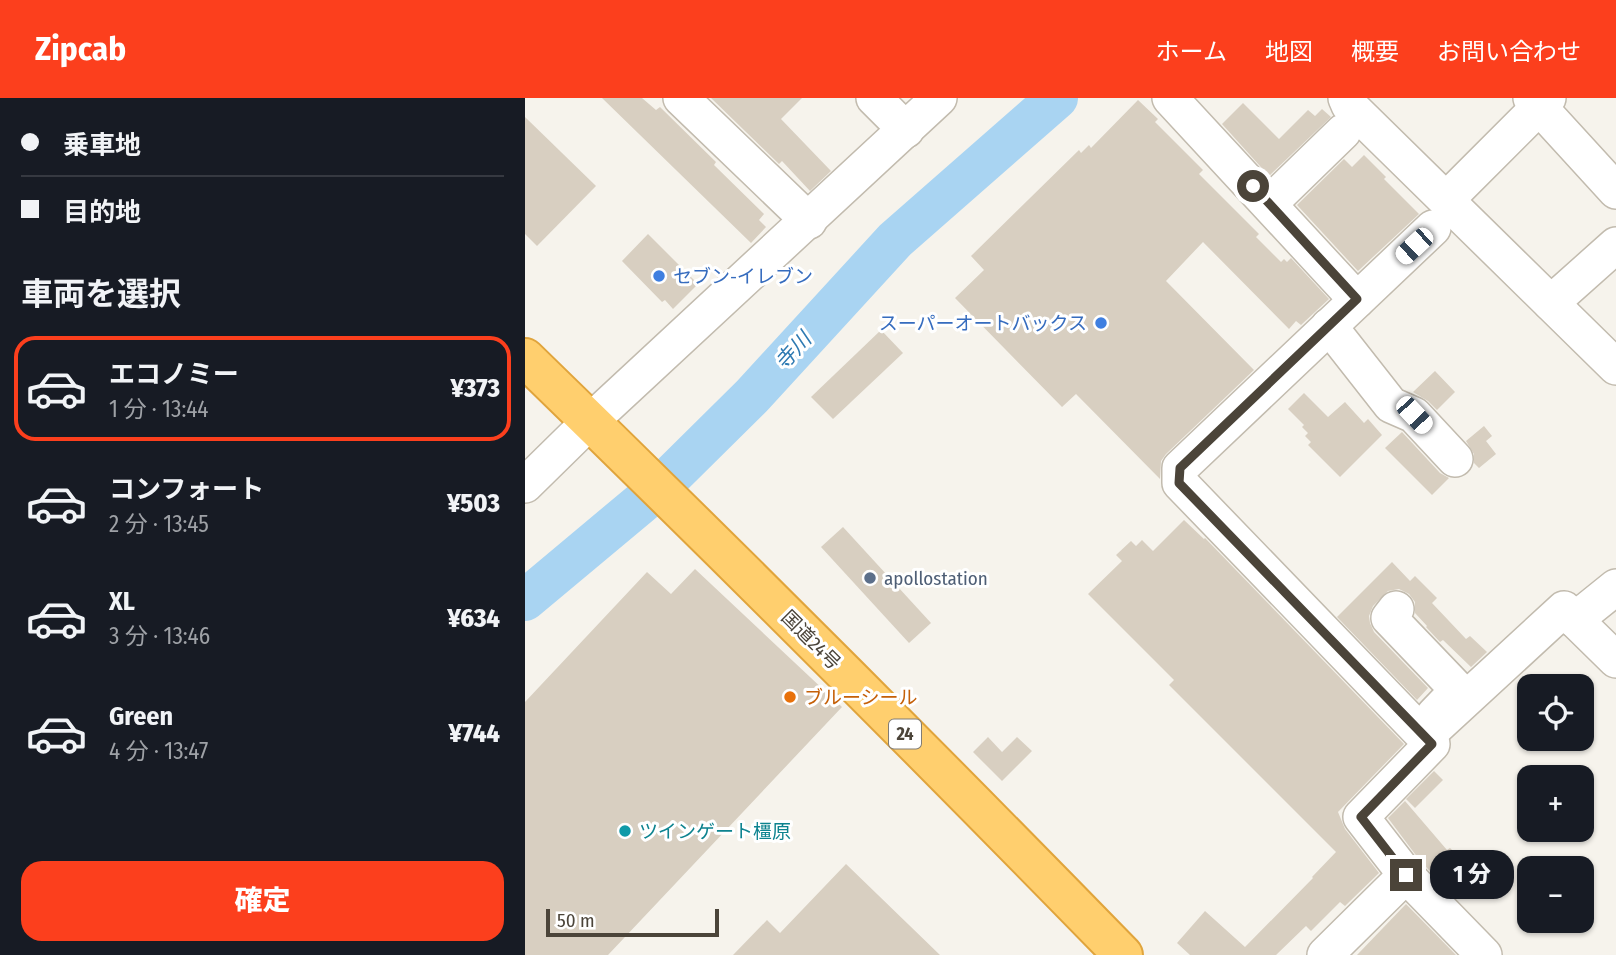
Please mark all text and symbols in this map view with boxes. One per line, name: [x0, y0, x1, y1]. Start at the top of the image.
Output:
text: Zipcab: [35, 29, 126, 69]
text: ホーム: [1156, 38, 1227, 66]
text: 地図: [1265, 38, 1313, 66]
text: 概要: [1351, 38, 1399, 66]
text: お問い合わせ: [1437, 38, 1581, 66]
text: 乗車地: [63, 130, 141, 161]
route start: [1237, 170, 1269, 202]
text: 目的地: [63, 197, 141, 228]
car: [1392, 224, 1437, 268]
place label: セブン-イレブン: [673, 265, 813, 288]
marker: セブン-イレブン: [651, 268, 667, 284]
text: 車両を選択: [21, 275, 181, 313]
place label: スーパーオートバックス: [879, 312, 1087, 335]
marker: スーパーオートバックス: [1093, 315, 1109, 331]
water label: 寺川: [769, 325, 818, 375]
icon: car: [25, 357, 88, 420]
text: エコノミー: [109, 359, 239, 390]
text: ¥373: [450, 373, 500, 404]
car: [1392, 392, 1437, 438]
text: 1 分 · 13:44: [109, 395, 208, 423]
icon: car: [25, 472, 88, 535]
text: コンフォート: [109, 474, 264, 505]
text: ¥503: [447, 488, 500, 519]
text: 2 分 · 13:45: [109, 510, 209, 538]
place label: apollostation: [884, 567, 988, 590]
marker: apollostation: [862, 570, 878, 586]
text: XL: [109, 586, 135, 617]
icon: car: [25, 587, 88, 650]
text: ¥634: [447, 603, 500, 634]
street label: 国道24号: [777, 606, 845, 674]
text: 3 分 · 13:46: [109, 622, 210, 650]
map controls: [1517, 674, 1594, 933]
button: locate: [1517, 674, 1594, 751]
place label: ブルーシール: [804, 686, 918, 709]
marker: ブルーシール: [782, 689, 798, 705]
text: Green: [109, 701, 173, 732]
icon: car: [25, 702, 88, 765]
text: ¥744: [449, 718, 500, 749]
road number: 24: [889, 720, 921, 748]
text: 4 分 · 13:47: [109, 737, 208, 765]
button: +: [1517, 765, 1594, 842]
place label: ツインゲート橿原: [639, 820, 791, 843]
marker: ツインゲート橿原: [617, 823, 633, 839]
callout: 1 分: [1431, 850, 1515, 900]
button: −: [1517, 856, 1594, 933]
route end: [1390, 859, 1422, 891]
text: 1 分: [1453, 860, 1491, 888]
button: 確定: [21, 861, 504, 941]
scale bar: [546, 906, 719, 938]
text: 50 m: [557, 909, 595, 932]

